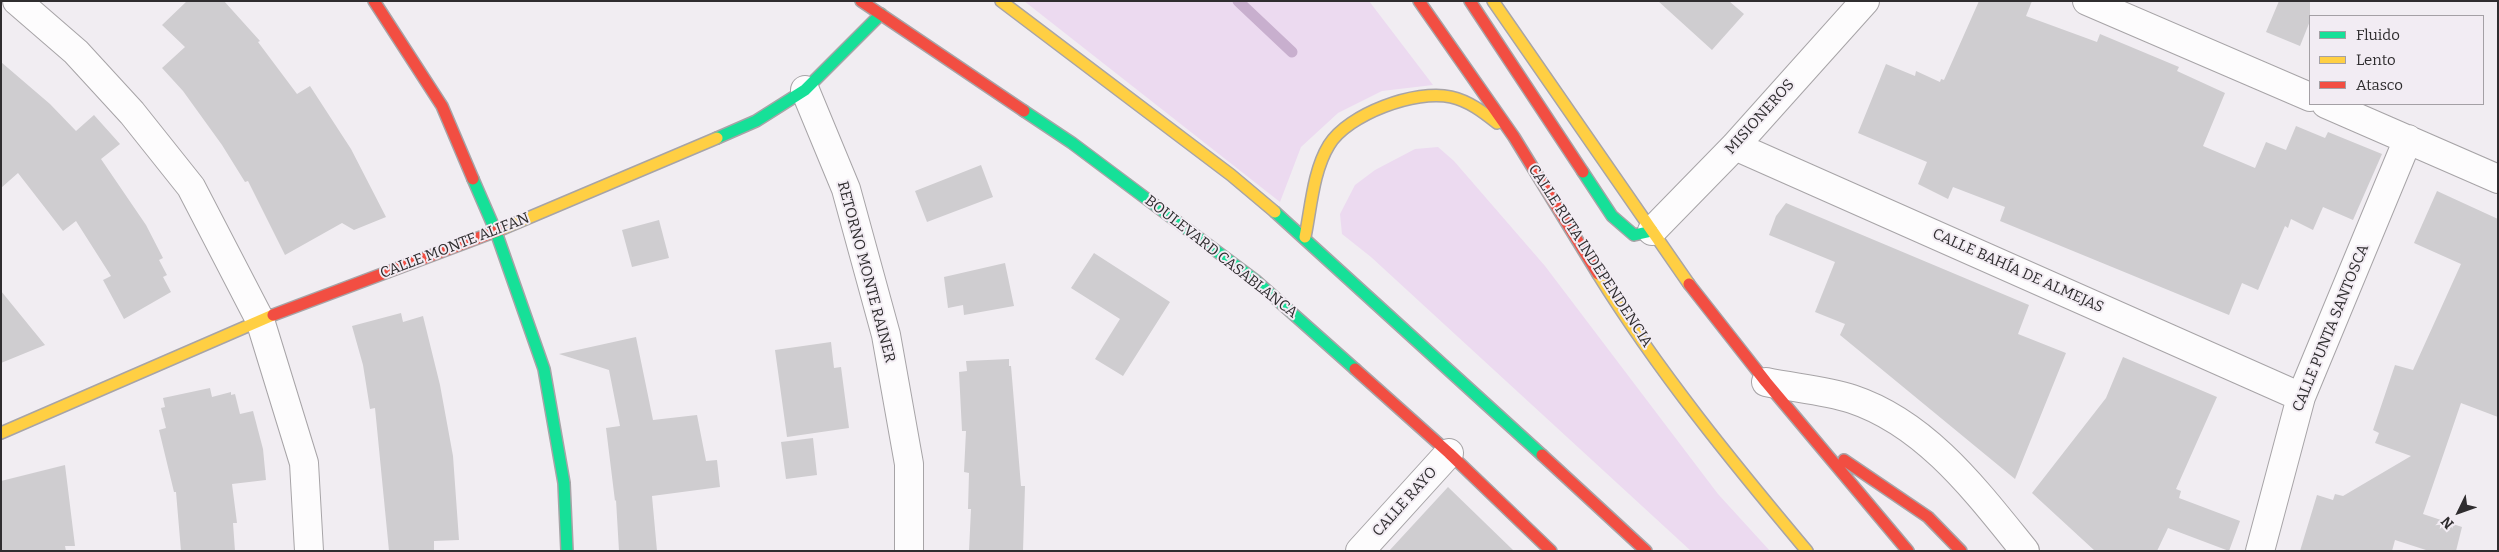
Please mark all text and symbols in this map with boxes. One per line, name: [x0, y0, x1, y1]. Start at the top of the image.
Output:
legend: [2309, 15, 2484, 105]
text: Fluido: [2356, 26, 2400, 44]
text: Lento: [2356, 51, 2396, 69]
street label: MISIONEROS: [1722, 76, 1798, 158]
text: Atasco: [2356, 76, 2403, 94]
street label: CALLE RUTA INDEPENDENCIA: [1524, 161, 1656, 351]
street label: RETORNO MONTE RAINER: [833, 179, 899, 365]
street label: BOULEVARD CASABLANCA: [1141, 192, 1301, 322]
street label: CALLE MONTE ALIFAN: [378, 209, 532, 283]
street label: CALLE BAHÍA DE ALMEJAS: [1930, 225, 2106, 317]
street label: CALLE PUNTA SANTOSCA: [2289, 242, 2373, 414]
street label: CALLE RAYO: [1369, 463, 1441, 541]
north arrow: [2434, 487, 2484, 537]
text: N: [2438, 513, 2457, 532]

